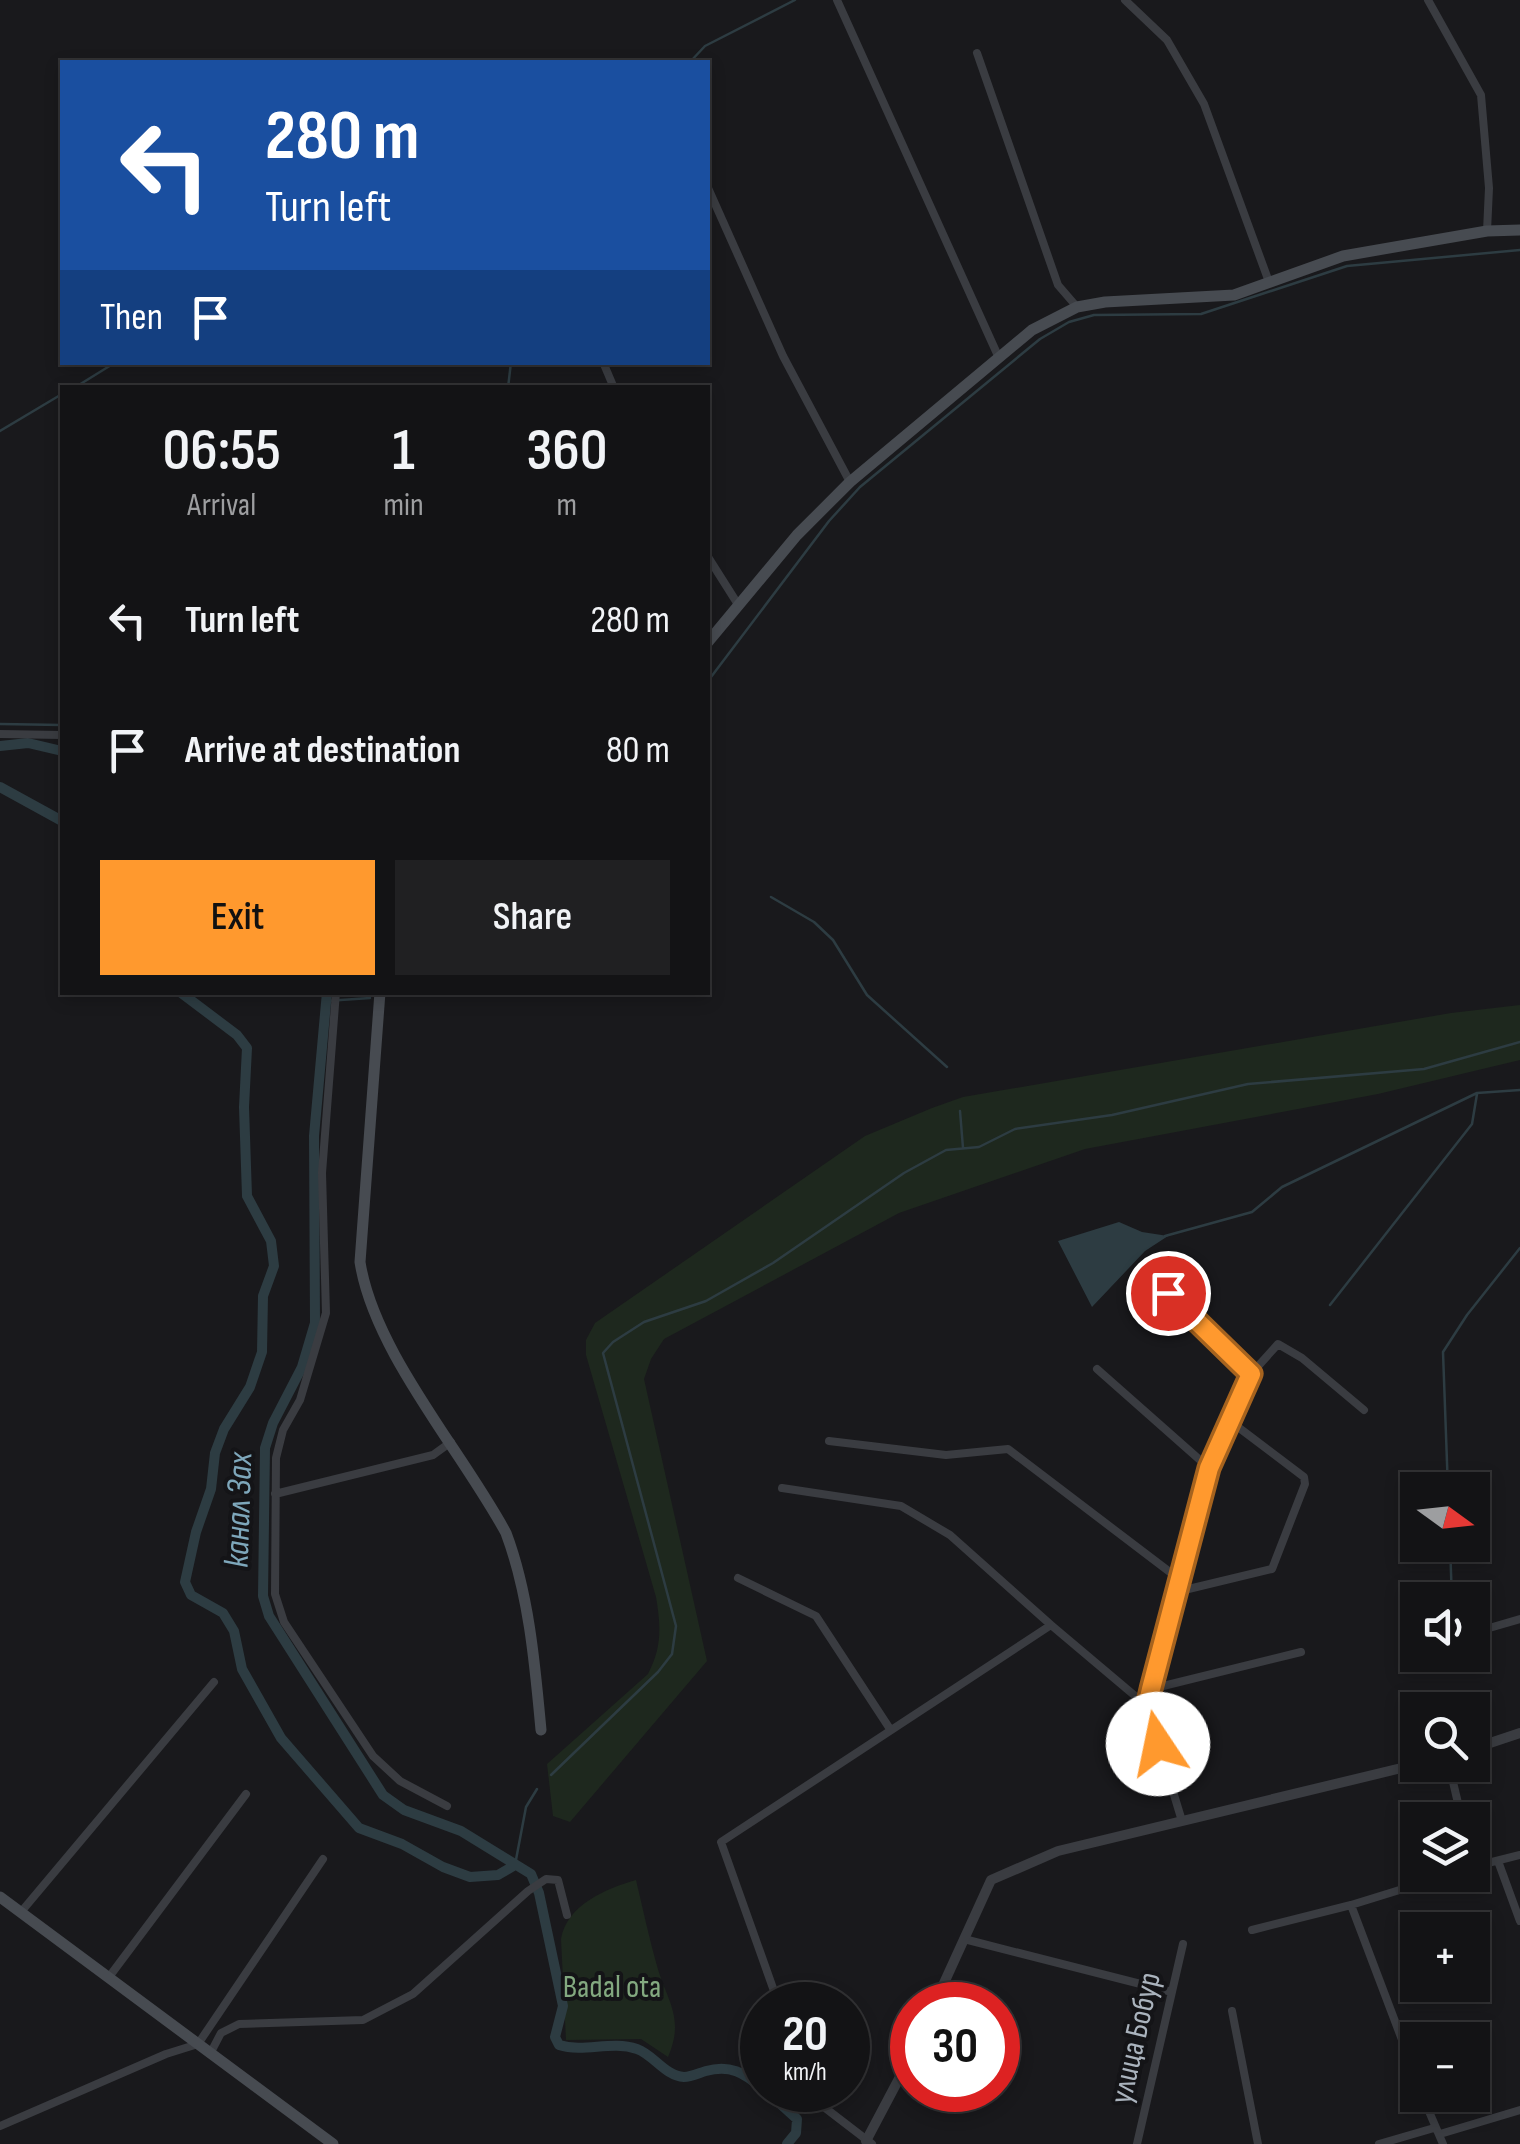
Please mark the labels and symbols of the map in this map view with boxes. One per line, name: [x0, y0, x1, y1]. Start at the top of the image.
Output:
pin: [1126, 1251, 1211, 1336]
water label: канал Зах: [216, 1451, 263, 1568]
north arrow: [1400, 1472, 1490, 1562]
position arrow: [1106, 1692, 1210, 1796]
park label: Badal ota: [563, 1968, 661, 2007]
street label: улица Бобур: [1102, 1969, 1170, 2107]
speed limit sign: 30: [890, 1982, 1020, 2112]

